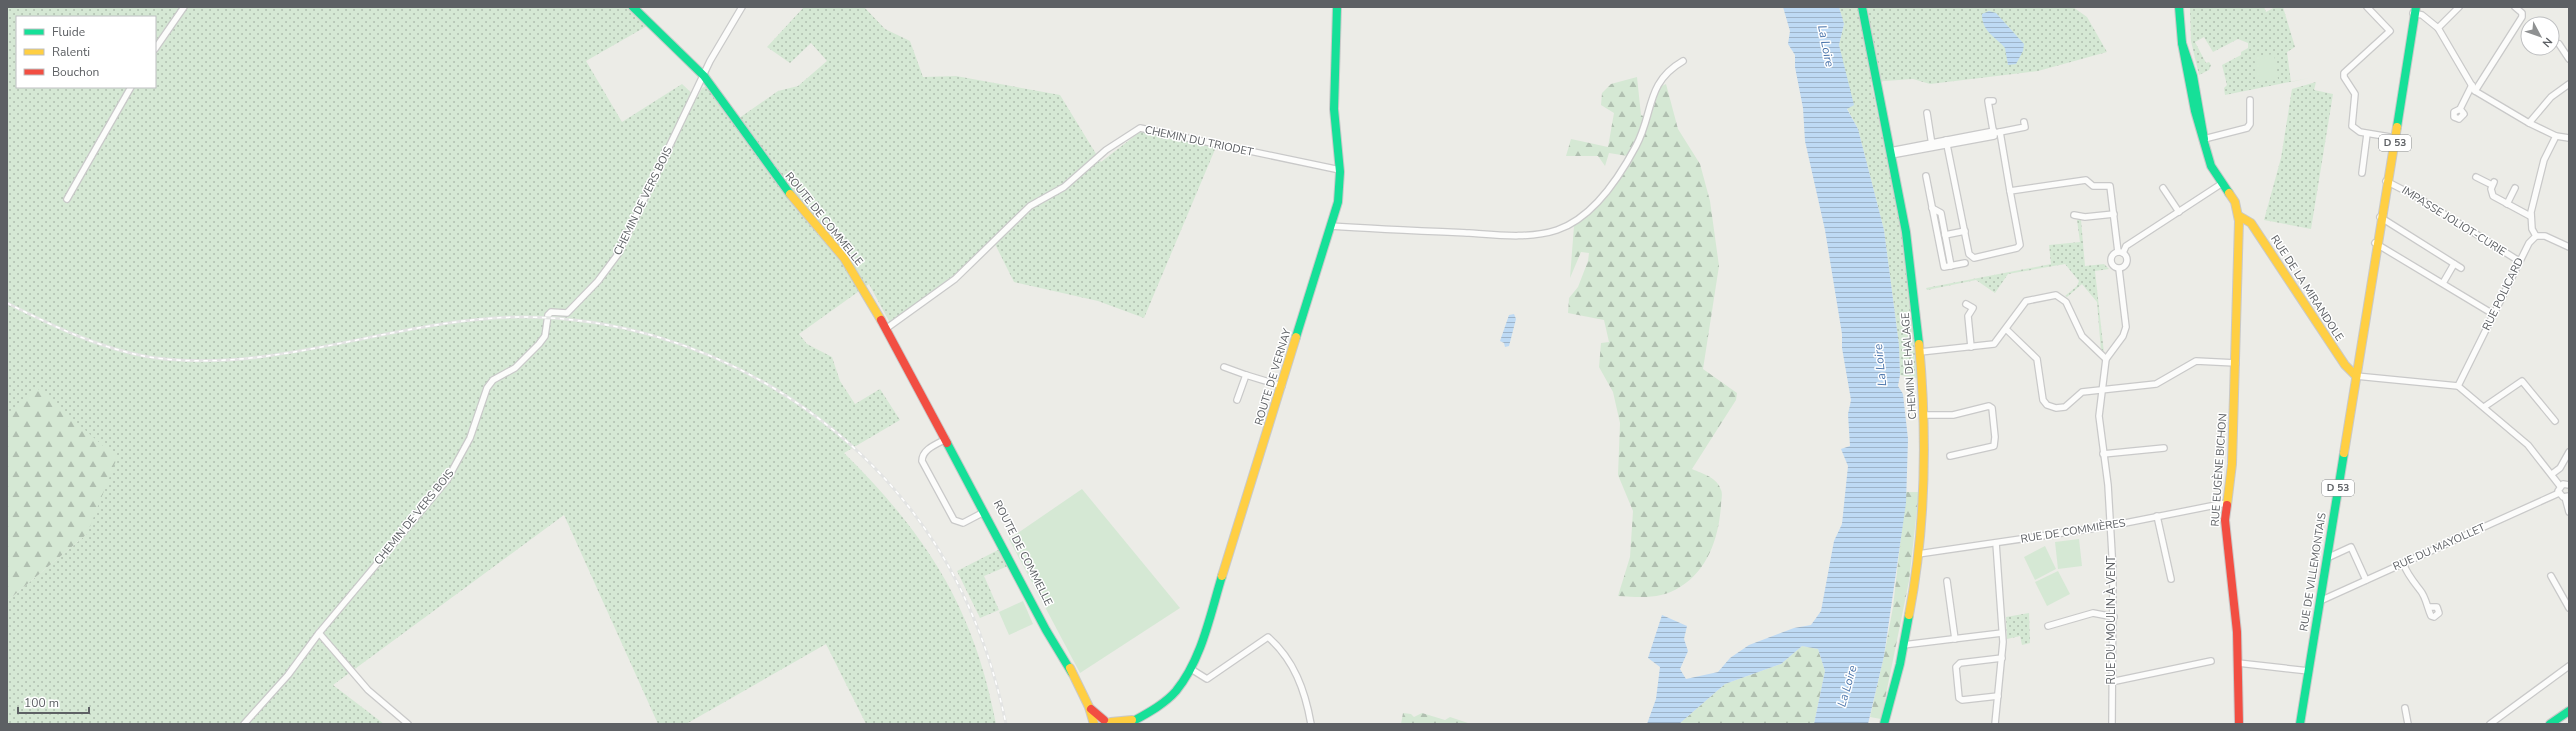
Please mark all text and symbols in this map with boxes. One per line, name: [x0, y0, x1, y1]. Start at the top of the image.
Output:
legend: [16, 16, 156, 88]
north arrow: [2520, 16, 2560, 56]
text: Fluide: [52, 24, 85, 40]
water label: La Loire: [1814, 24, 1838, 69]
text: N: [2539, 34, 2556, 50]
text: Ralenti: [52, 44, 90, 60]
text: Bouchon: [52, 64, 99, 80]
street label: CHEMIN DU TRIODET: [1143, 122, 1255, 160]
road number: D 53: [2379, 135, 2411, 151]
street label: CHEMIN DE VERS BOIS: [610, 144, 676, 258]
street label: ROUTE DE COMMELLE: [782, 169, 866, 269]
street label: IMPASSE JOLIOT-CURIE: [2399, 183, 2509, 259]
street label: RUE DE LA MIRANDOLE: [2267, 232, 2347, 344]
street label: RUE POLICARD: [2479, 255, 2527, 333]
street label: CHEMIN DE HALAGE: [1898, 312, 1920, 420]
street label: ROUTE DE VERNAY: [1251, 326, 1295, 427]
water label: La Loire: [1870, 342, 1890, 387]
street label: RUE EUGÈNE BICHON: [2207, 413, 2230, 527]
street label: CHEMIN DE VERS BOIS: [371, 466, 457, 568]
road number: D 53: [2322, 480, 2354, 496]
street label: ROUTE DE COMMELLE: [990, 498, 1056, 608]
street label: RUE DE VILLEMONTAIS: [2296, 511, 2330, 633]
street label: RUE DE COMMIÈRES: [2019, 514, 2127, 547]
street label: RUE DU MAYOLLET: [2390, 520, 2488, 574]
street label: RUE DU MOULIN À VENT: [2103, 555, 2119, 684]
water label: La Loire: [1833, 663, 1861, 709]
scale bar: [18, 689, 89, 715]
text: 100 m: [24, 695, 59, 711]

